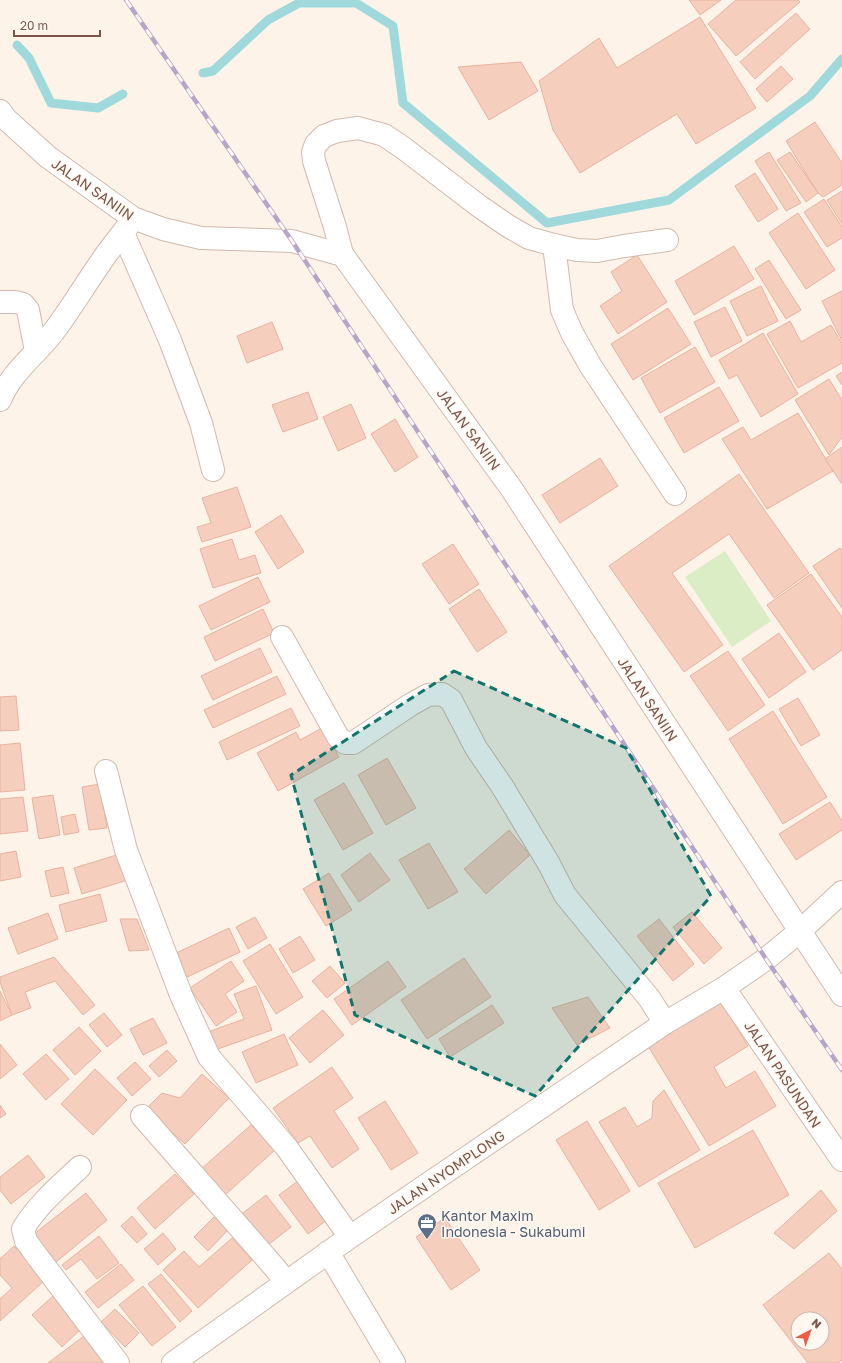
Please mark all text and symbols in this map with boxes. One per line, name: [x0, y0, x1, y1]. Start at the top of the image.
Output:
scale bar: [14, 12, 100, 38]
text: 20 m: [20, 18, 48, 33]
street label: JALAN SANIIN: [48, 154, 138, 224]
street label: JALAN SANIIN: [434, 385, 504, 473]
street label: JALAN SANIIN: [614, 654, 682, 744]
street label: JALAN PASUNDAN: [741, 1017, 825, 1131]
street label: JALAN NYOMPLONG: [384, 1126, 508, 1218]
place label: Kantor Maxim Indonesia - Sukabumi: [441, 1207, 585, 1240]
office icon: Kantor Maxim Indonesia - Sukabumi: [416, 1212, 438, 1240]
north arrow: [790, 1311, 830, 1351]
text: N: [809, 1315, 824, 1331]

